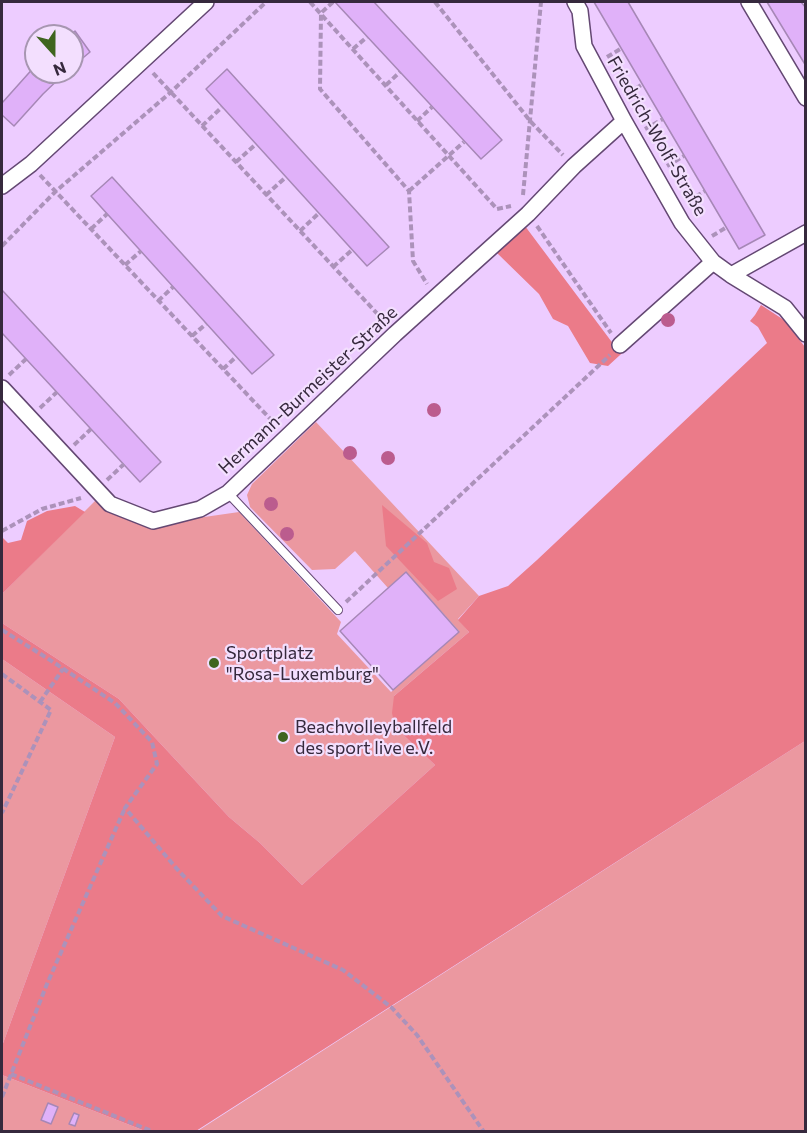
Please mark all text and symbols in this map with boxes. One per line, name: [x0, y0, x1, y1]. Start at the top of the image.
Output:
north arrow: [24, 24, 84, 84]
street label: Friedrich-Wolf-Straße: [602, 52, 712, 220]
text: N: [51, 58, 69, 80]
street label: Hermann-Burmeister-Straße: [214, 301, 402, 479]
place label: Sportplatz "Rosa-Luxemburg": [226, 642, 379, 684]
marker: Sportplatz "Rosa-Luxemburg": [207, 656, 221, 670]
place label: Beachvolleyballfeld des sport live e.V.: [295, 716, 452, 758]
marker: Beachvolleyballfeld des sport live e.V.: [276, 730, 290, 744]

